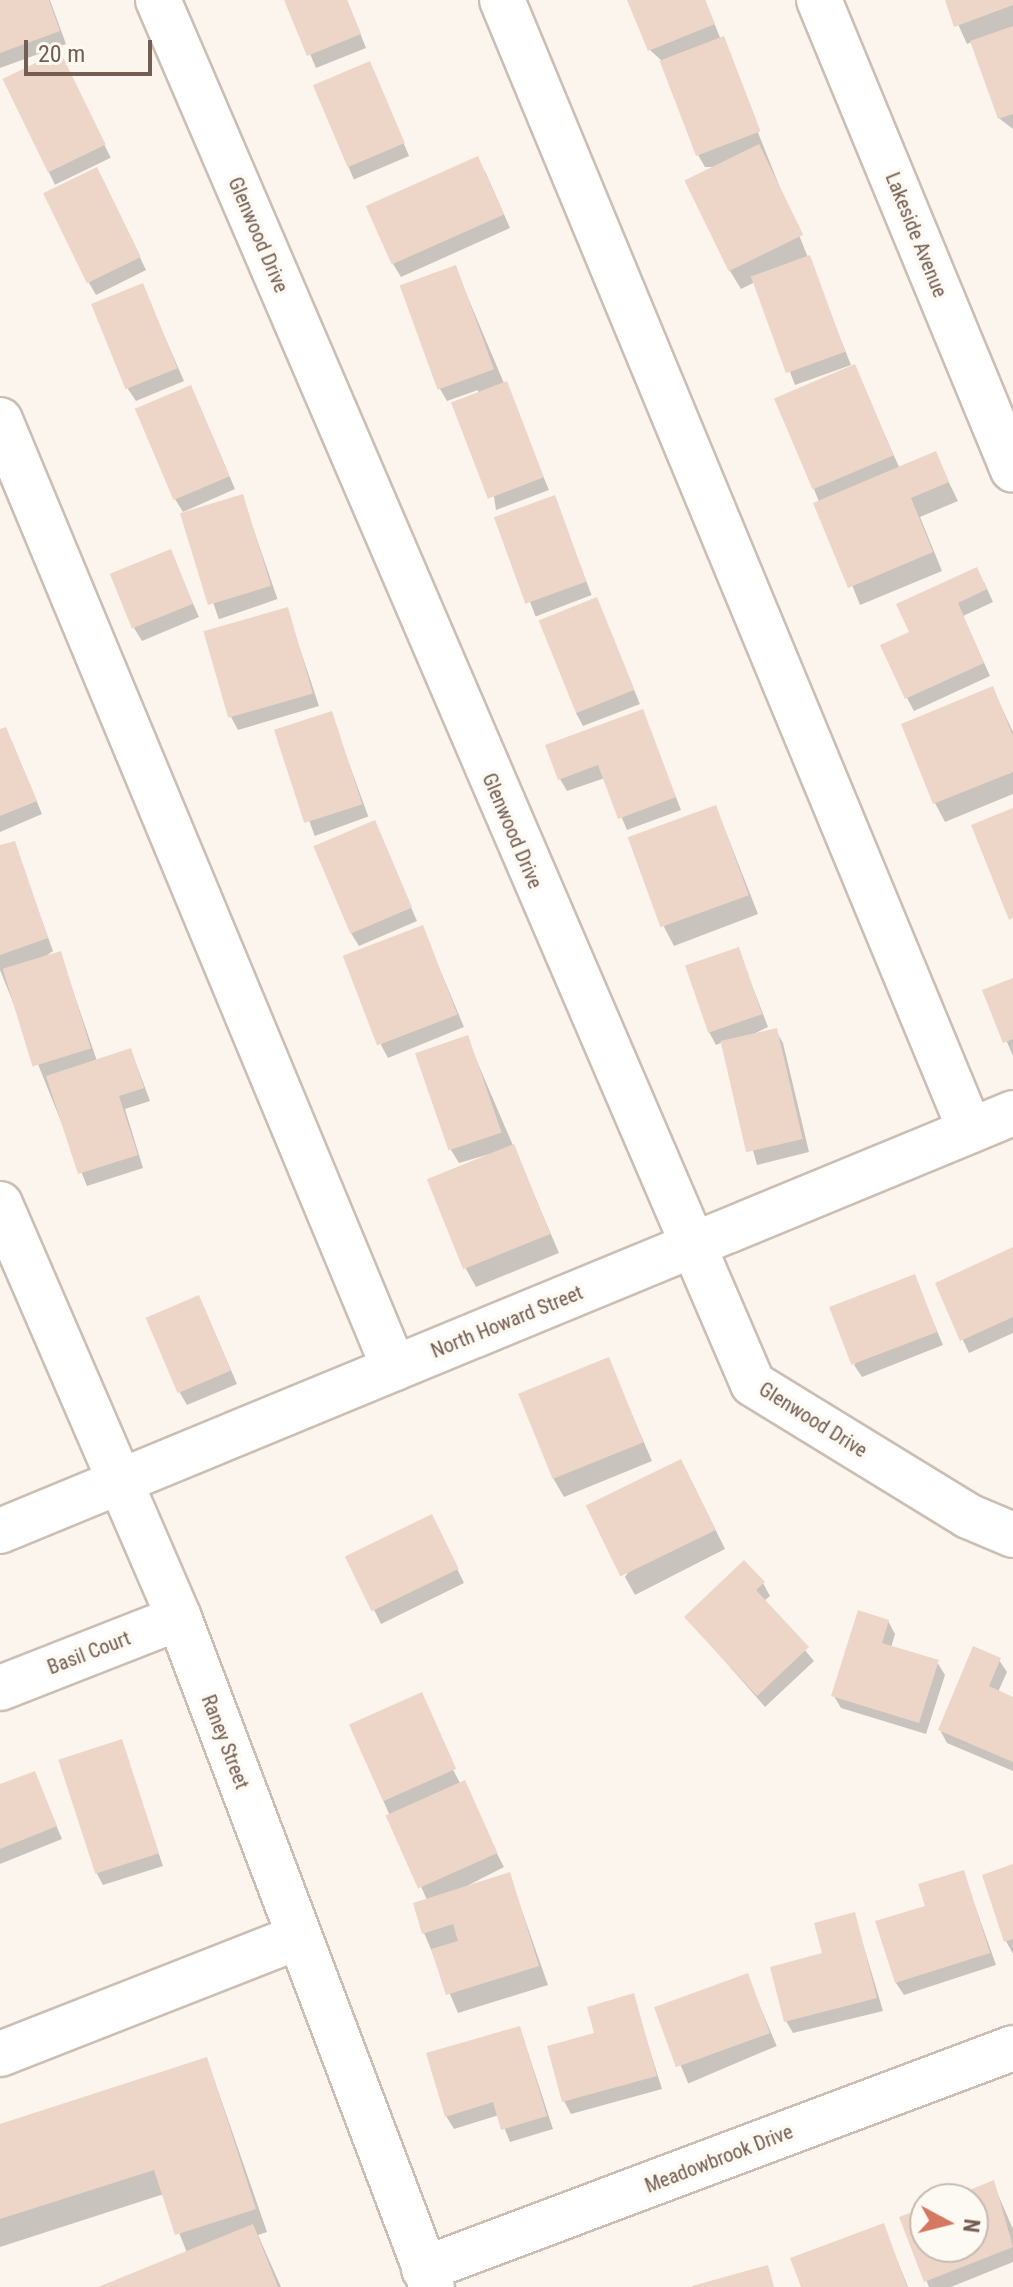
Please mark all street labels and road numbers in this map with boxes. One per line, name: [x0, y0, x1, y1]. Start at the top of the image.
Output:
street label: Lakeside Avenue: [880, 169, 952, 301]
street label: Glenwood Drive: [223, 174, 293, 296]
street label: Glenwood Drive: [477, 770, 547, 892]
street label: North Howard Street: [428, 1281, 586, 1363]
street label: Glenwood Drive: [755, 1377, 871, 1463]
street label: Basil Court: [44, 1626, 134, 1680]
street label: Raney Street: [196, 1692, 254, 1792]
street label: Meadowbrook Drive: [642, 2120, 796, 2198]

